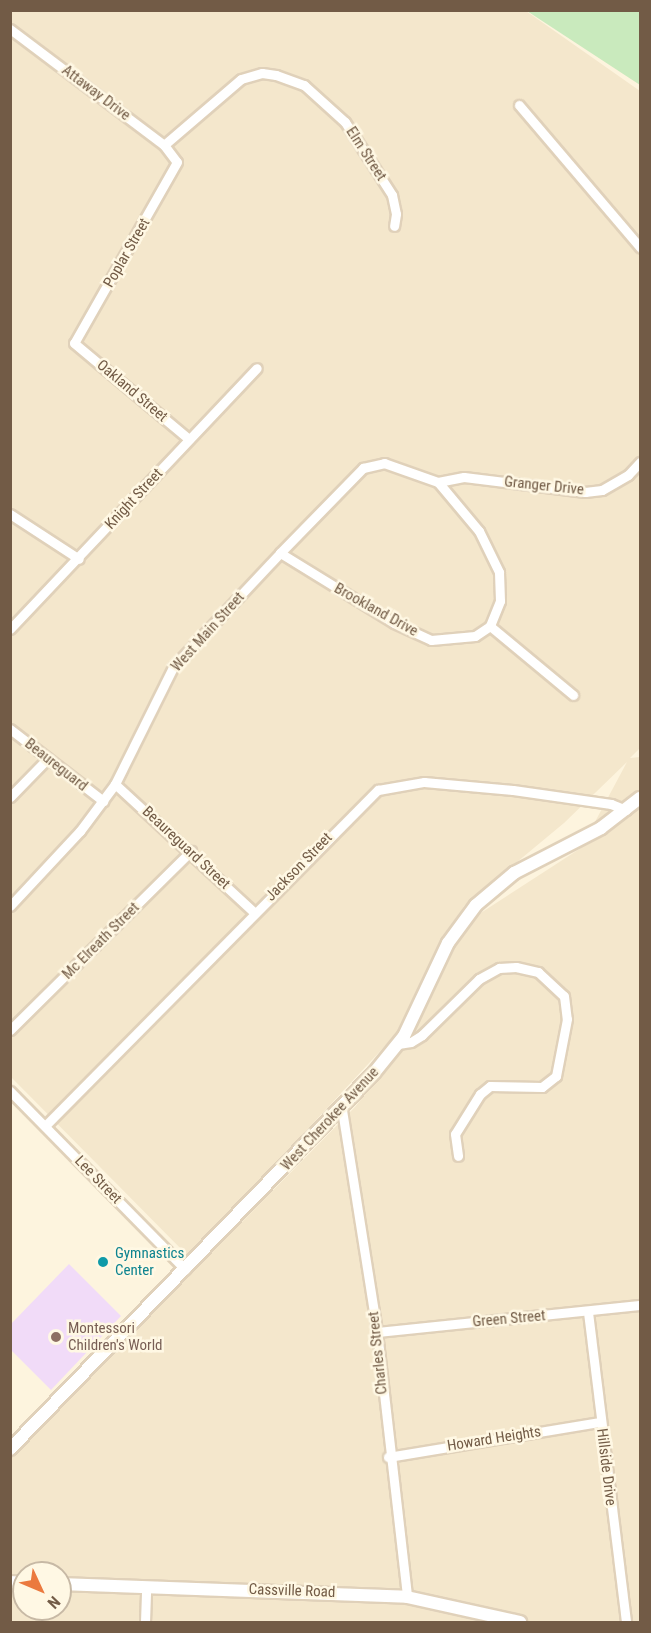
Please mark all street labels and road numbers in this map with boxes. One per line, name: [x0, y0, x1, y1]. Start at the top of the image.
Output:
street label: Attaway Drive: [58, 61, 134, 125]
street label: Elm Street: [342, 124, 390, 184]
street label: Poplar Street: [100, 215, 154, 291]
street label: Oakland Street: [93, 356, 171, 426]
street label: Knight Street: [101, 465, 167, 533]
street label: Granger Drive: [503, 473, 585, 499]
street label: Brookland Drive: [331, 580, 421, 640]
street label: West Main Street: [168, 589, 248, 675]
street label: Beaureguard: [21, 735, 91, 795]
street label: Beaureguard Street: [138, 803, 234, 893]
street label: Jackson Street: [262, 829, 336, 905]
street label: Mc Elreath Street: [59, 899, 143, 983]
street label: West Cherokee Avenue: [277, 1064, 383, 1174]
street label: Lee Street: [71, 1152, 125, 1208]
street label: Green Street: [472, 1307, 546, 1331]
street label: Charles Street: [365, 1311, 391, 1395]
street label: Howard Heights: [446, 1423, 542, 1455]
street label: Hillside Drive: [592, 1427, 620, 1507]
street label: Cassville Road: [248, 1580, 336, 1602]

